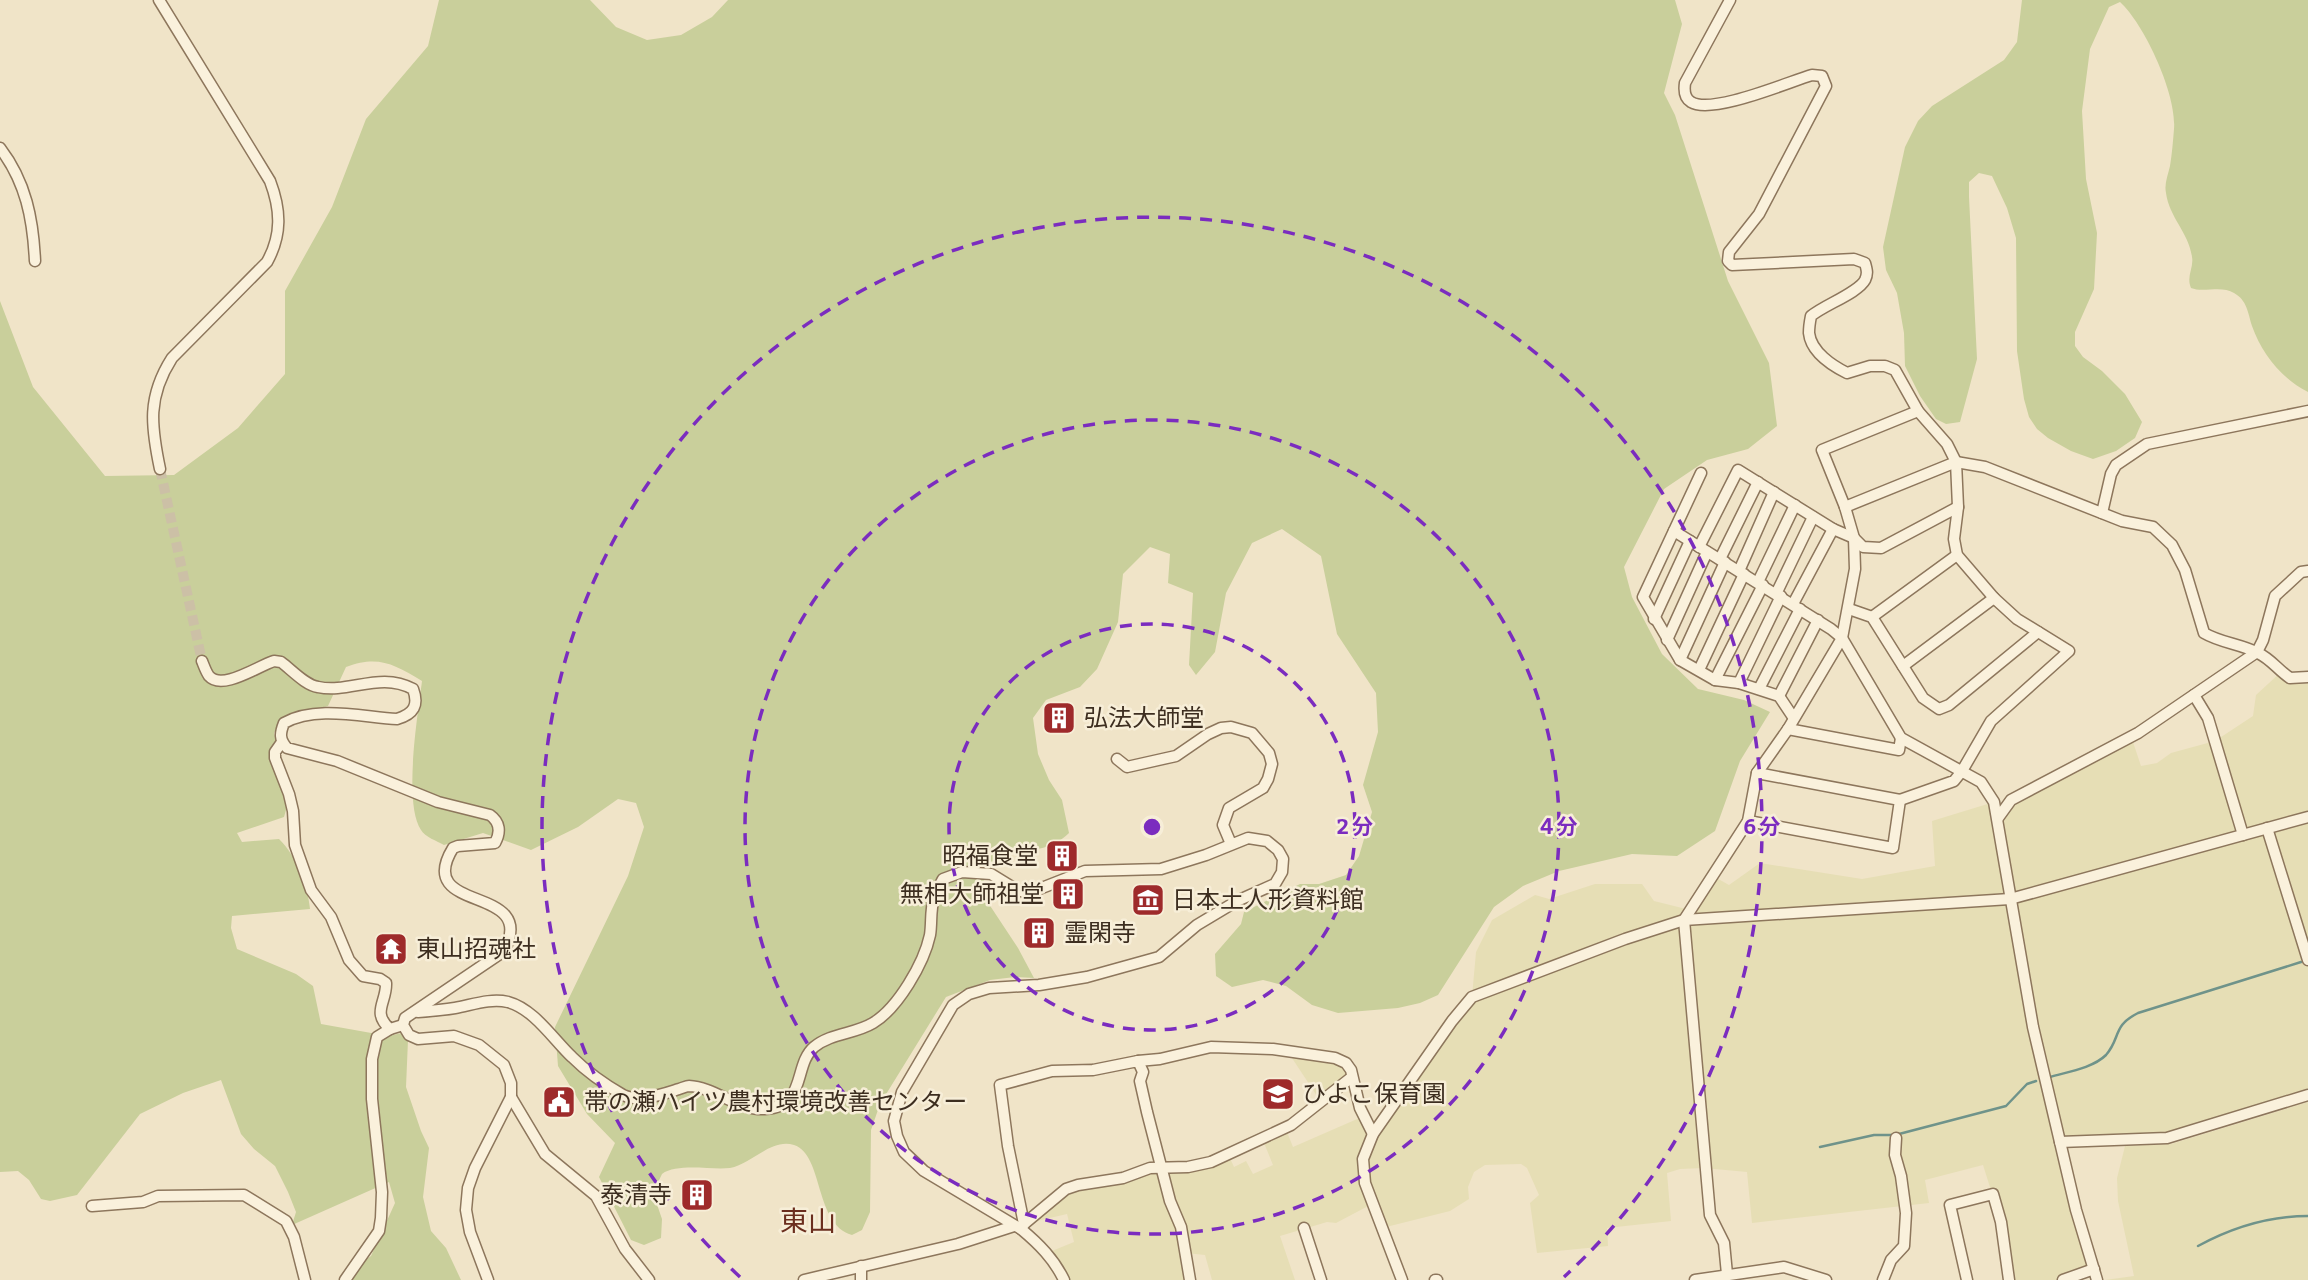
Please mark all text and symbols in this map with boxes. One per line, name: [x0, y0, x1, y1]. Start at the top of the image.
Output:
building icon: 弘法大師堂: [1040, 699, 1078, 737]
place label: 弘法大師堂: [1084, 704, 1204, 732]
text: 2 分: [1337, 814, 1373, 840]
text: 4 分: [1540, 814, 1578, 840]
text: 6 分: [1743, 814, 1781, 840]
centre of rings: [1140, 815, 1164, 839]
building icon: 昭福食堂: [1043, 837, 1081, 875]
place label: 昭福食堂: [942, 842, 1038, 870]
building icon: 無相大師祖堂: [1049, 875, 1087, 913]
place label: 無相大師祖堂: [900, 880, 1044, 908]
museum icon: 日本土人形資料館: [1129, 881, 1167, 919]
place label: 日本土人形資料館: [1172, 886, 1364, 914]
building icon: 霊閑寺: [1020, 914, 1058, 952]
place label: 霊閑寺: [1064, 919, 1136, 947]
temple icon: 東山招魂社: [372, 930, 410, 968]
place label: 東山招魂社: [416, 935, 536, 963]
school or university icon: ひよこ保育園: [1259, 1075, 1297, 1113]
place label: ひよこ保育園: [1302, 1080, 1446, 1108]
public building icon: 帯の瀬ハイツ農村環境改善センター: [540, 1083, 578, 1121]
place label: 帯の瀬ハイツ農村環境改善センター: [584, 1088, 968, 1116]
building icon: 泰清寺: [678, 1176, 716, 1214]
place label: 泰清寺: [600, 1181, 672, 1209]
district label: 東山: [780, 1205, 836, 1238]

